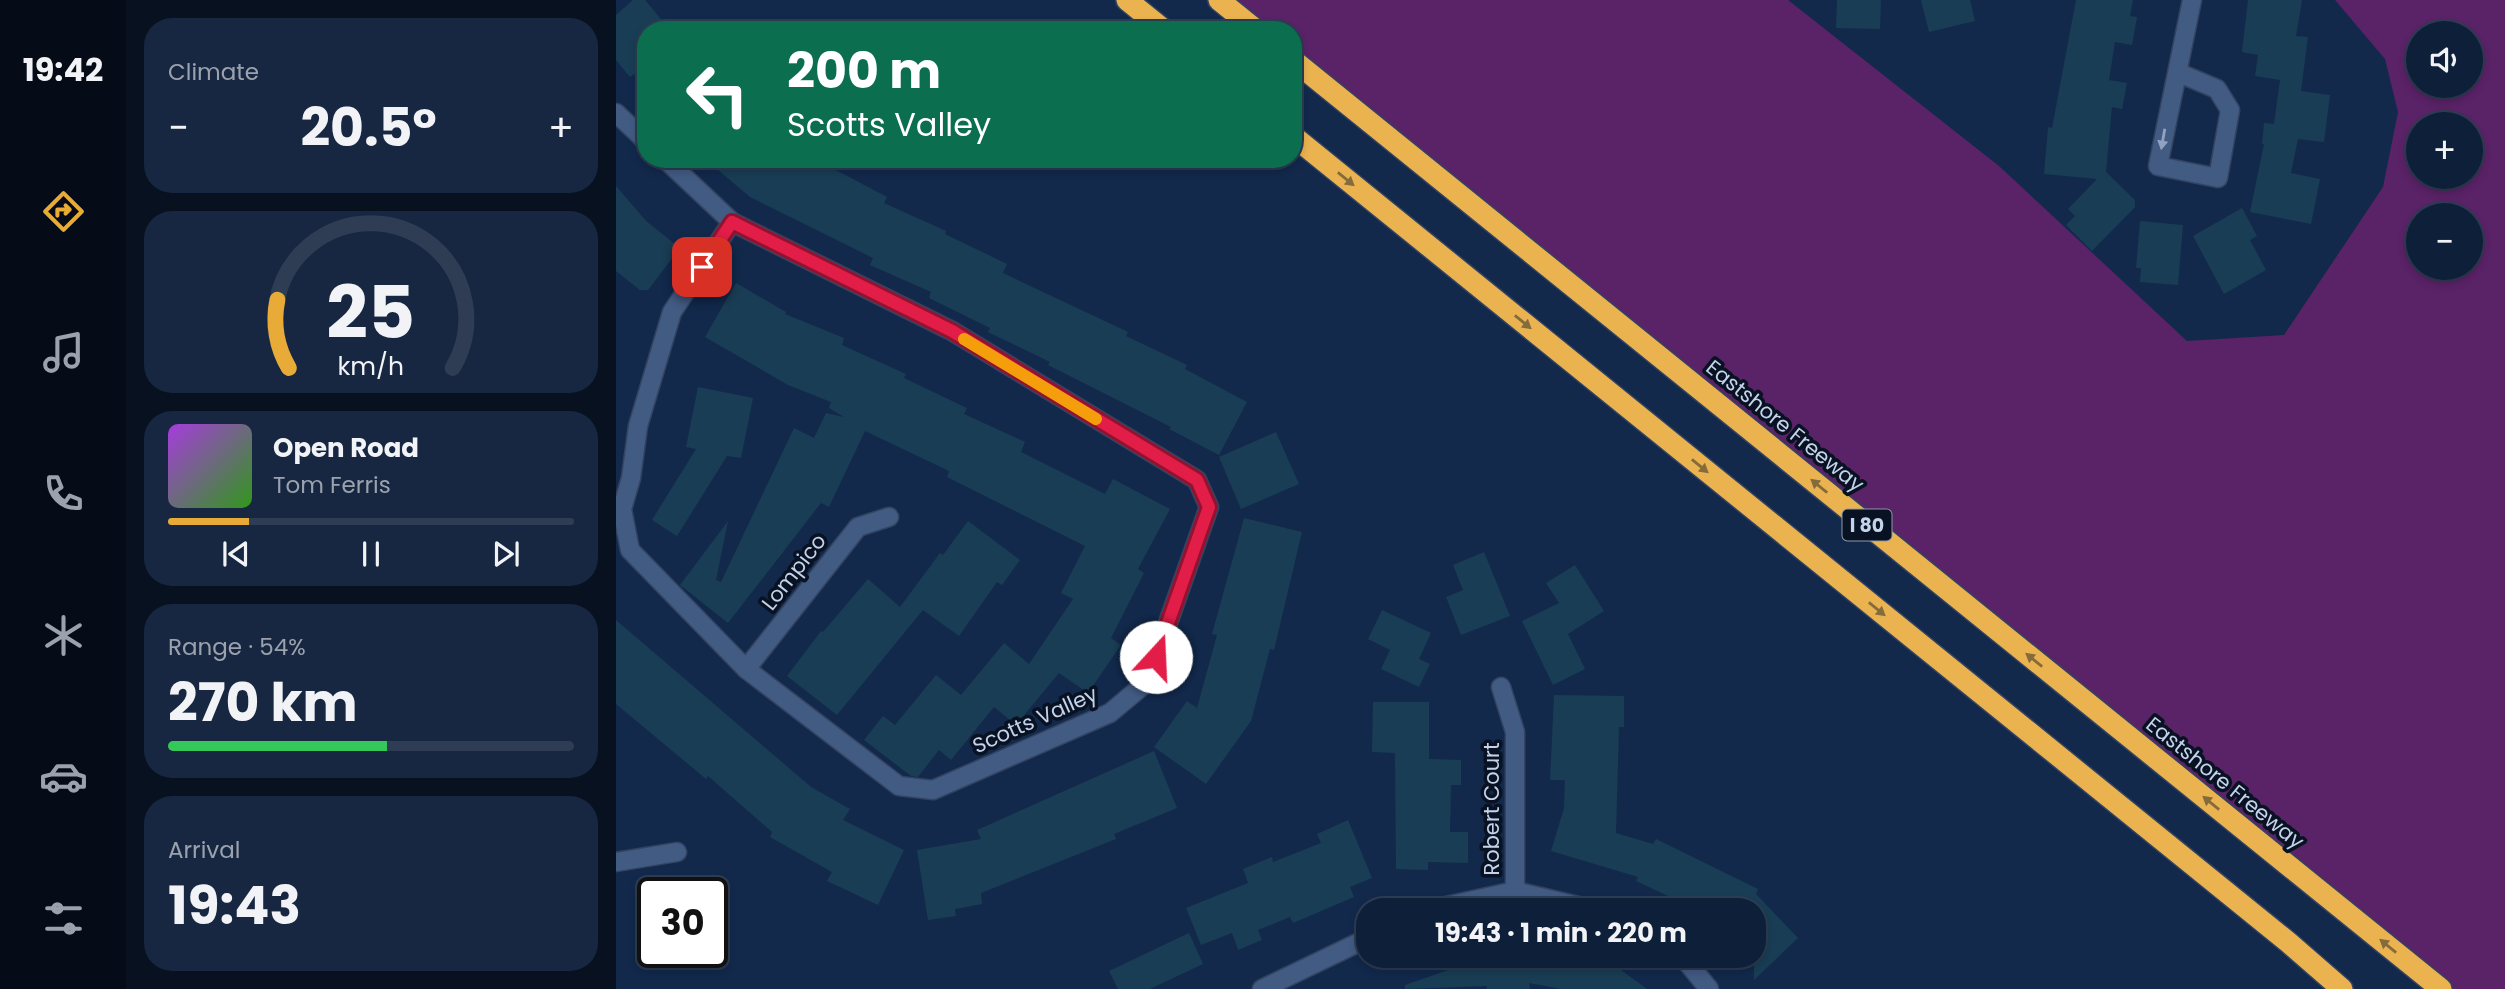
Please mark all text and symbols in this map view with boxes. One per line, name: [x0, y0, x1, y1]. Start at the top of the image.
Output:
map controls: [2406, 21, 2483, 280]
button: sound: [2406, 21, 2483, 98]
text: 200 m: [787, 37, 941, 105]
text: 19:42: [23, 47, 103, 92]
icon: left: [672, 49, 763, 140]
text: Climate: [168, 56, 259, 88]
text: 20.5°: [300, 91, 437, 164]
text: −: [168, 101, 189, 154]
text: +: [548, 101, 574, 154]
text: Scotts Valley: [787, 102, 991, 147]
button: +: [2406, 112, 2483, 189]
one-way arrow: [2157, 128, 2168, 150]
one-way arrow: [1337, 172, 1355, 187]
icon: directions: [39, 187, 88, 236]
button: −: [2406, 203, 2483, 280]
pin: [672, 237, 732, 297]
icon: arrive: [683, 248, 721, 286]
text: 25: [327, 262, 415, 363]
one-way arrow: [1514, 315, 1532, 330]
icon: music: [39, 328, 88, 377]
text: km/h: [338, 349, 404, 384]
street label: Eastshore Freeway: [1700, 353, 1871, 499]
text: Open Road: [273, 430, 419, 466]
one-way arrow: [1690, 458, 1708, 473]
icon: phone: [39, 469, 88, 518]
text: Tom Ferris: [273, 469, 391, 501]
one-way arrow: [1811, 479, 1828, 494]
road number: I 80: [1842, 510, 1892, 540]
street label: Lompico: [755, 527, 833, 616]
icon: previous: [217, 535, 255, 573]
icon: pause: [352, 535, 390, 573]
icon: next: [487, 535, 525, 573]
one-way arrow: [1868, 601, 1885, 616]
icon: climate: [39, 611, 88, 660]
position arrow: [1119, 620, 1193, 694]
text: Range · 54%: [168, 631, 306, 663]
one-way arrow: [2026, 653, 2043, 668]
text: 270 km: [168, 666, 358, 739]
street label: Scotts Valley: [968, 679, 1102, 760]
street label: Eastshore Freeway: [2140, 710, 2311, 856]
street label: Robert Court: [1477, 742, 1506, 876]
icon: car: [39, 752, 88, 801]
one-way arrow: [2203, 796, 2220, 811]
text: Arrival: [168, 834, 240, 866]
text: 19:43: [168, 869, 301, 942]
speed limit sign: 30: [637, 877, 728, 968]
icon: filters: [39, 894, 88, 943]
text: 19:43 · 1 min · 220 m: [1435, 915, 1687, 951]
one-way arrow: [2380, 939, 2397, 954]

